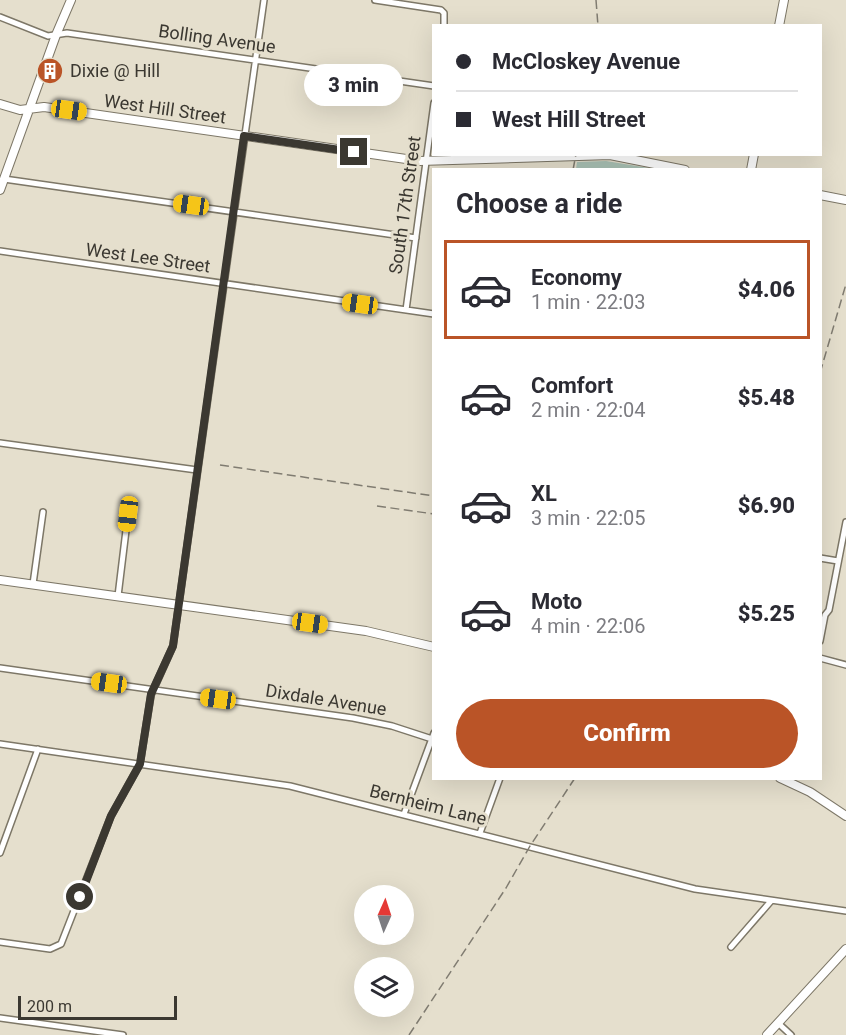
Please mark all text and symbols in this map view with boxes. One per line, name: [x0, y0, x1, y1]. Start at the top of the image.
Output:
street label: Bolling Avenue: [157, 20, 277, 57]
text: McCloskey Avenue: [492, 49, 680, 74]
building icon: Dixie @ Hill: [35, 56, 65, 86]
place label: Dixie @ Hill: [70, 60, 160, 81]
callout: 3 min: [304, 65, 404, 107]
text: 3 min: [328, 73, 379, 97]
street label: West Hill Street: [103, 90, 227, 127]
car: [50, 99, 88, 121]
text: West Hill Street: [492, 107, 646, 132]
street label: South 17th Street: [384, 134, 425, 275]
route end: [340, 138, 367, 165]
text: Choose a ride: [456, 188, 622, 220]
car: [172, 194, 210, 216]
street label: West Lee Street: [84, 238, 212, 277]
icon: car: [459, 263, 513, 317]
text: Economy: [531, 265, 622, 290]
text: $4.06: [738, 277, 795, 302]
text: 1 min · 22:03: [531, 290, 646, 314]
car: [341, 293, 379, 315]
icon: car: [459, 371, 513, 425]
text: Comfort: [531, 373, 613, 398]
text: $5.48: [738, 385, 795, 410]
text: 2 min · 22:04: [531, 398, 646, 422]
icon: car: [459, 479, 513, 533]
text: XL: [531, 481, 557, 506]
text: $6.90: [738, 493, 795, 518]
car: [117, 495, 139, 533]
text: 3 min · 22:05: [531, 506, 646, 530]
icon: car: [459, 587, 513, 641]
text: Moto: [531, 589, 582, 614]
text: $5.25: [738, 601, 795, 626]
car: [291, 612, 329, 634]
text: 4 min · 22:06: [531, 614, 646, 638]
car: [90, 672, 128, 694]
street label: Dixdale Avenue: [264, 680, 388, 719]
car: [199, 688, 237, 710]
button: Confirm: [456, 699, 798, 768]
street label: Bernheim Lane: [367, 780, 489, 829]
route start: [66, 883, 93, 910]
north arrow: [354, 885, 414, 945]
map controls: [354, 885, 414, 1017]
button: layers: [354, 957, 414, 1017]
scale bar: [18, 993, 177, 1020]
text: 200 m: [27, 997, 72, 1016]

